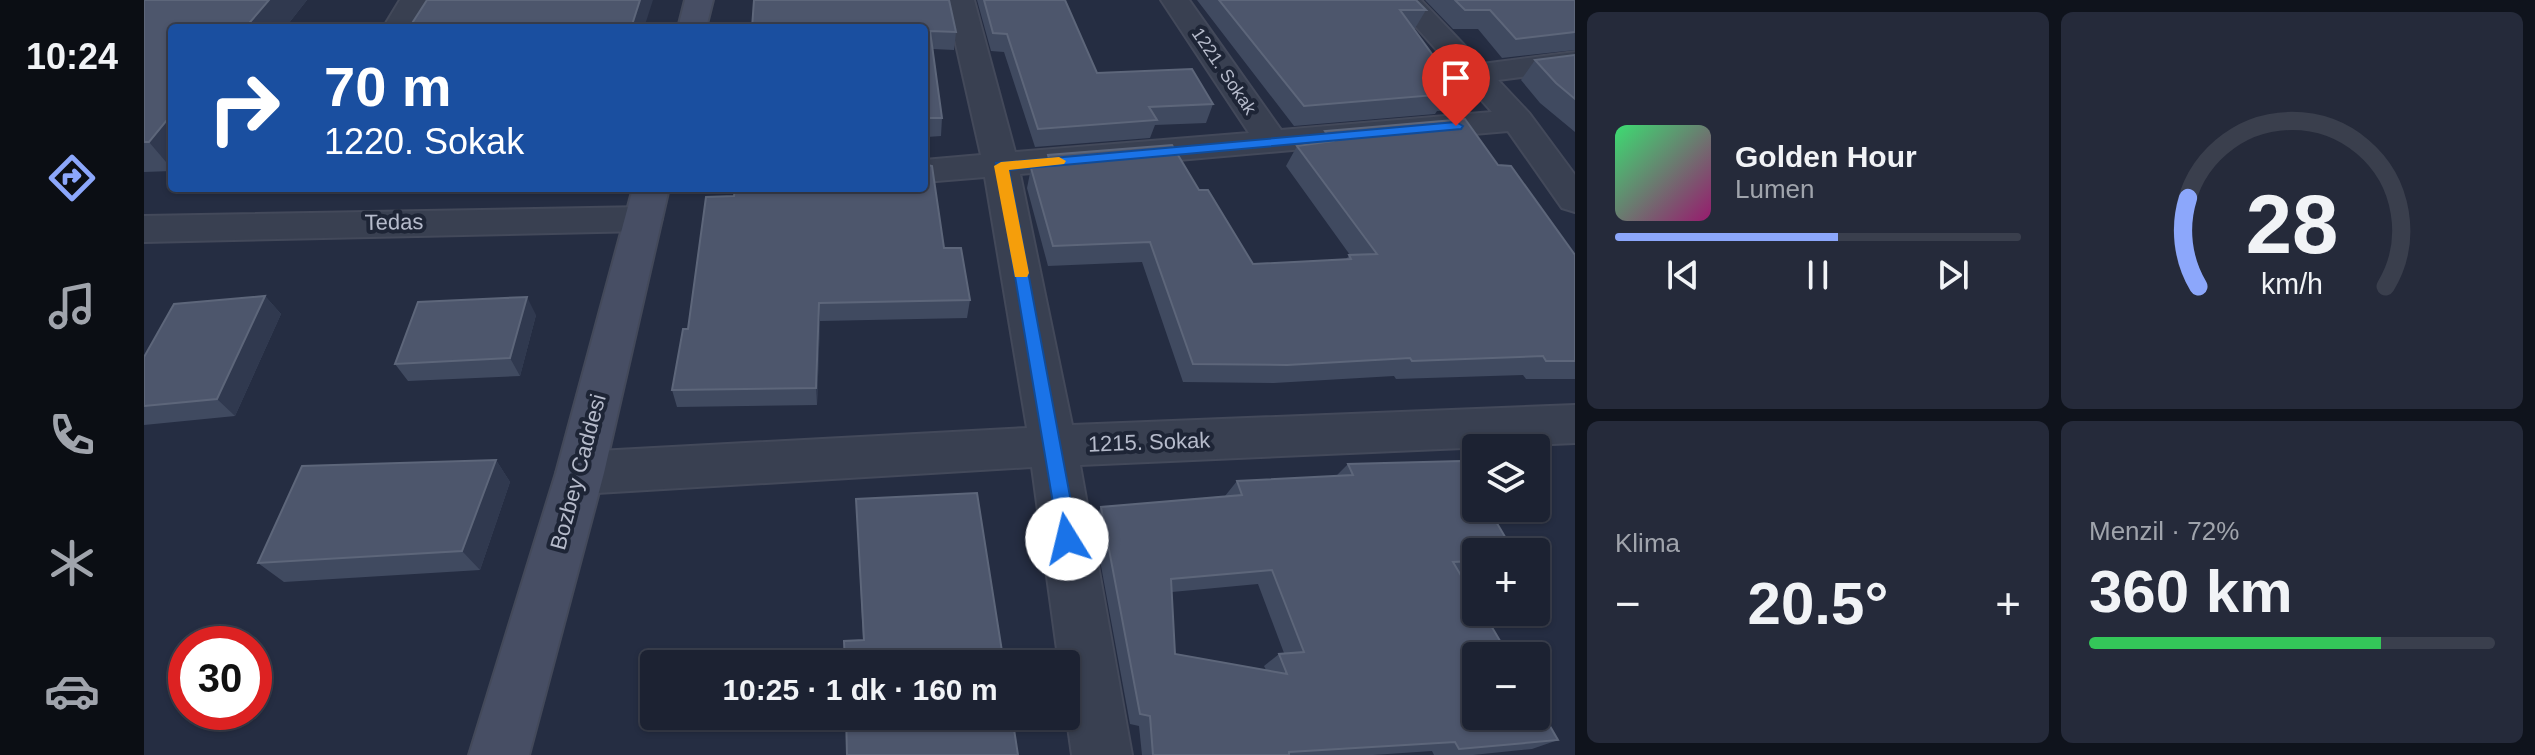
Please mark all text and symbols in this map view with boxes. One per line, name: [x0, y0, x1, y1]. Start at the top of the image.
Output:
street label: 1221. Sokak: [1188, 24, 1261, 119]
text: 10:24: [26, 36, 118, 77]
pin: [1422, 44, 1490, 126]
text: 70 m: [324, 55, 452, 118]
icon: right: [192, 56, 296, 160]
icon: arrive: [1434, 56, 1478, 100]
text: 1220. Sokak: [324, 121, 524, 162]
text: Golden Hour: [1735, 140, 1917, 173]
icon: directions: [44, 150, 100, 206]
text: Lumen: [1735, 174, 1815, 204]
text: 28: [2246, 177, 2338, 270]
street label: Tedas: [364, 209, 424, 235]
icon: previous: [1661, 253, 1705, 297]
icon: pause: [1796, 253, 1840, 297]
icon: next: [1931, 253, 1975, 297]
text: km/h: [2261, 268, 2323, 300]
icon: music: [44, 278, 100, 334]
street label: Bozbey Caddesi: [545, 391, 611, 553]
icon: phone: [44, 407, 100, 463]
street label: 1215. Sokak: [1087, 427, 1212, 457]
map controls: [1462, 434, 1550, 730]
button: layers: [1462, 434, 1550, 522]
position arrow: [1025, 497, 1109, 581]
text: Menzil · 72%: [2089, 516, 2239, 546]
text: Klima: [1615, 528, 1680, 558]
icon: climate: [44, 535, 100, 591]
button: +: [1462, 538, 1550, 626]
text: 360 km: [2089, 558, 2293, 625]
text: 20.5°: [1748, 570, 1888, 637]
text: −: [1615, 579, 1641, 628]
text: +: [1995, 579, 2021, 628]
speed limit sign: 30: [168, 626, 272, 730]
button: −: [1462, 642, 1550, 730]
icon: car: [44, 663, 100, 719]
text: 10:25 · 1 dk · 160 m: [722, 673, 998, 706]

